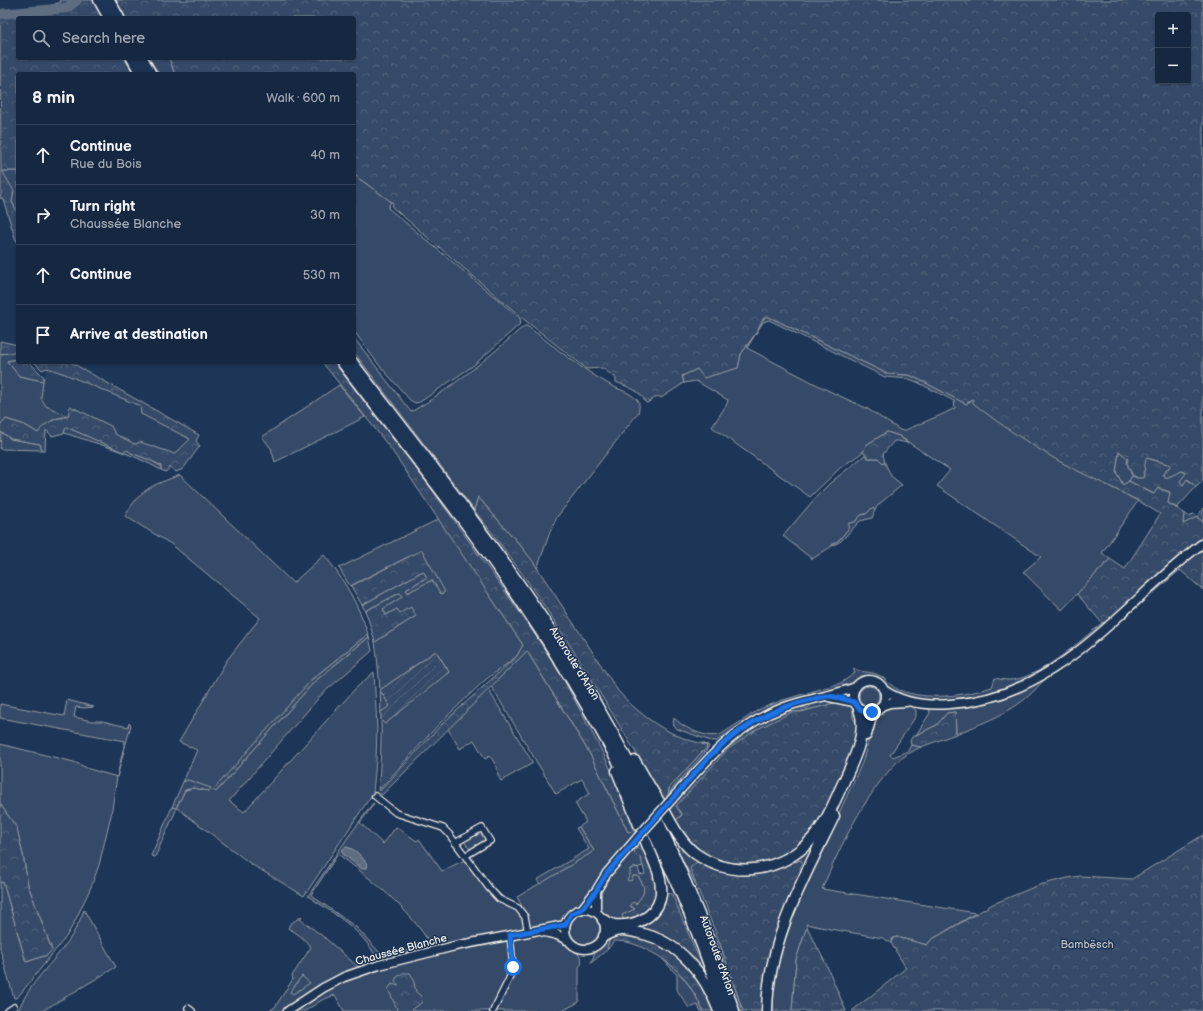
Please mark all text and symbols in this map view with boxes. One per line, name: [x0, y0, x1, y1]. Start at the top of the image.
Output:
map controls: [1155, 12, 1191, 84]
button: +: [1155, 12, 1191, 48]
search box: [16, 16, 356, 60]
icon: search: [30, 27, 52, 49]
text: Search here: [62, 29, 145, 48]
button: −: [1155, 48, 1191, 84]
text: 8 min: [32, 88, 75, 108]
text: Walk · 600 m: [266, 90, 340, 106]
text: Continue: [70, 137, 132, 156]
icon: ahead: [32, 144, 54, 166]
text: 40 m: [310, 147, 340, 163]
text: Rue du Bois: [70, 156, 142, 172]
text: Turn right: [70, 197, 135, 216]
icon: right: [32, 204, 54, 226]
text: 30 m: [310, 207, 340, 223]
text: Chaussée Blanche: [70, 216, 181, 232]
icon: ahead: [32, 264, 54, 286]
text: Continue: [70, 265, 132, 284]
text: 530 m: [303, 267, 340, 283]
icon: arrive: [32, 324, 54, 346]
text: Arrive at destination: [70, 325, 208, 344]
street label: Autoroute d'Arlon: [547, 624, 602, 702]
route end: [863, 703, 881, 721]
street label: Autoroute d'Arlon: [697, 913, 738, 997]
street label: Chaussée Blanche: [354, 931, 449, 968]
park label: Bambësch: [1060, 938, 1114, 951]
route start: [504, 958, 522, 976]

